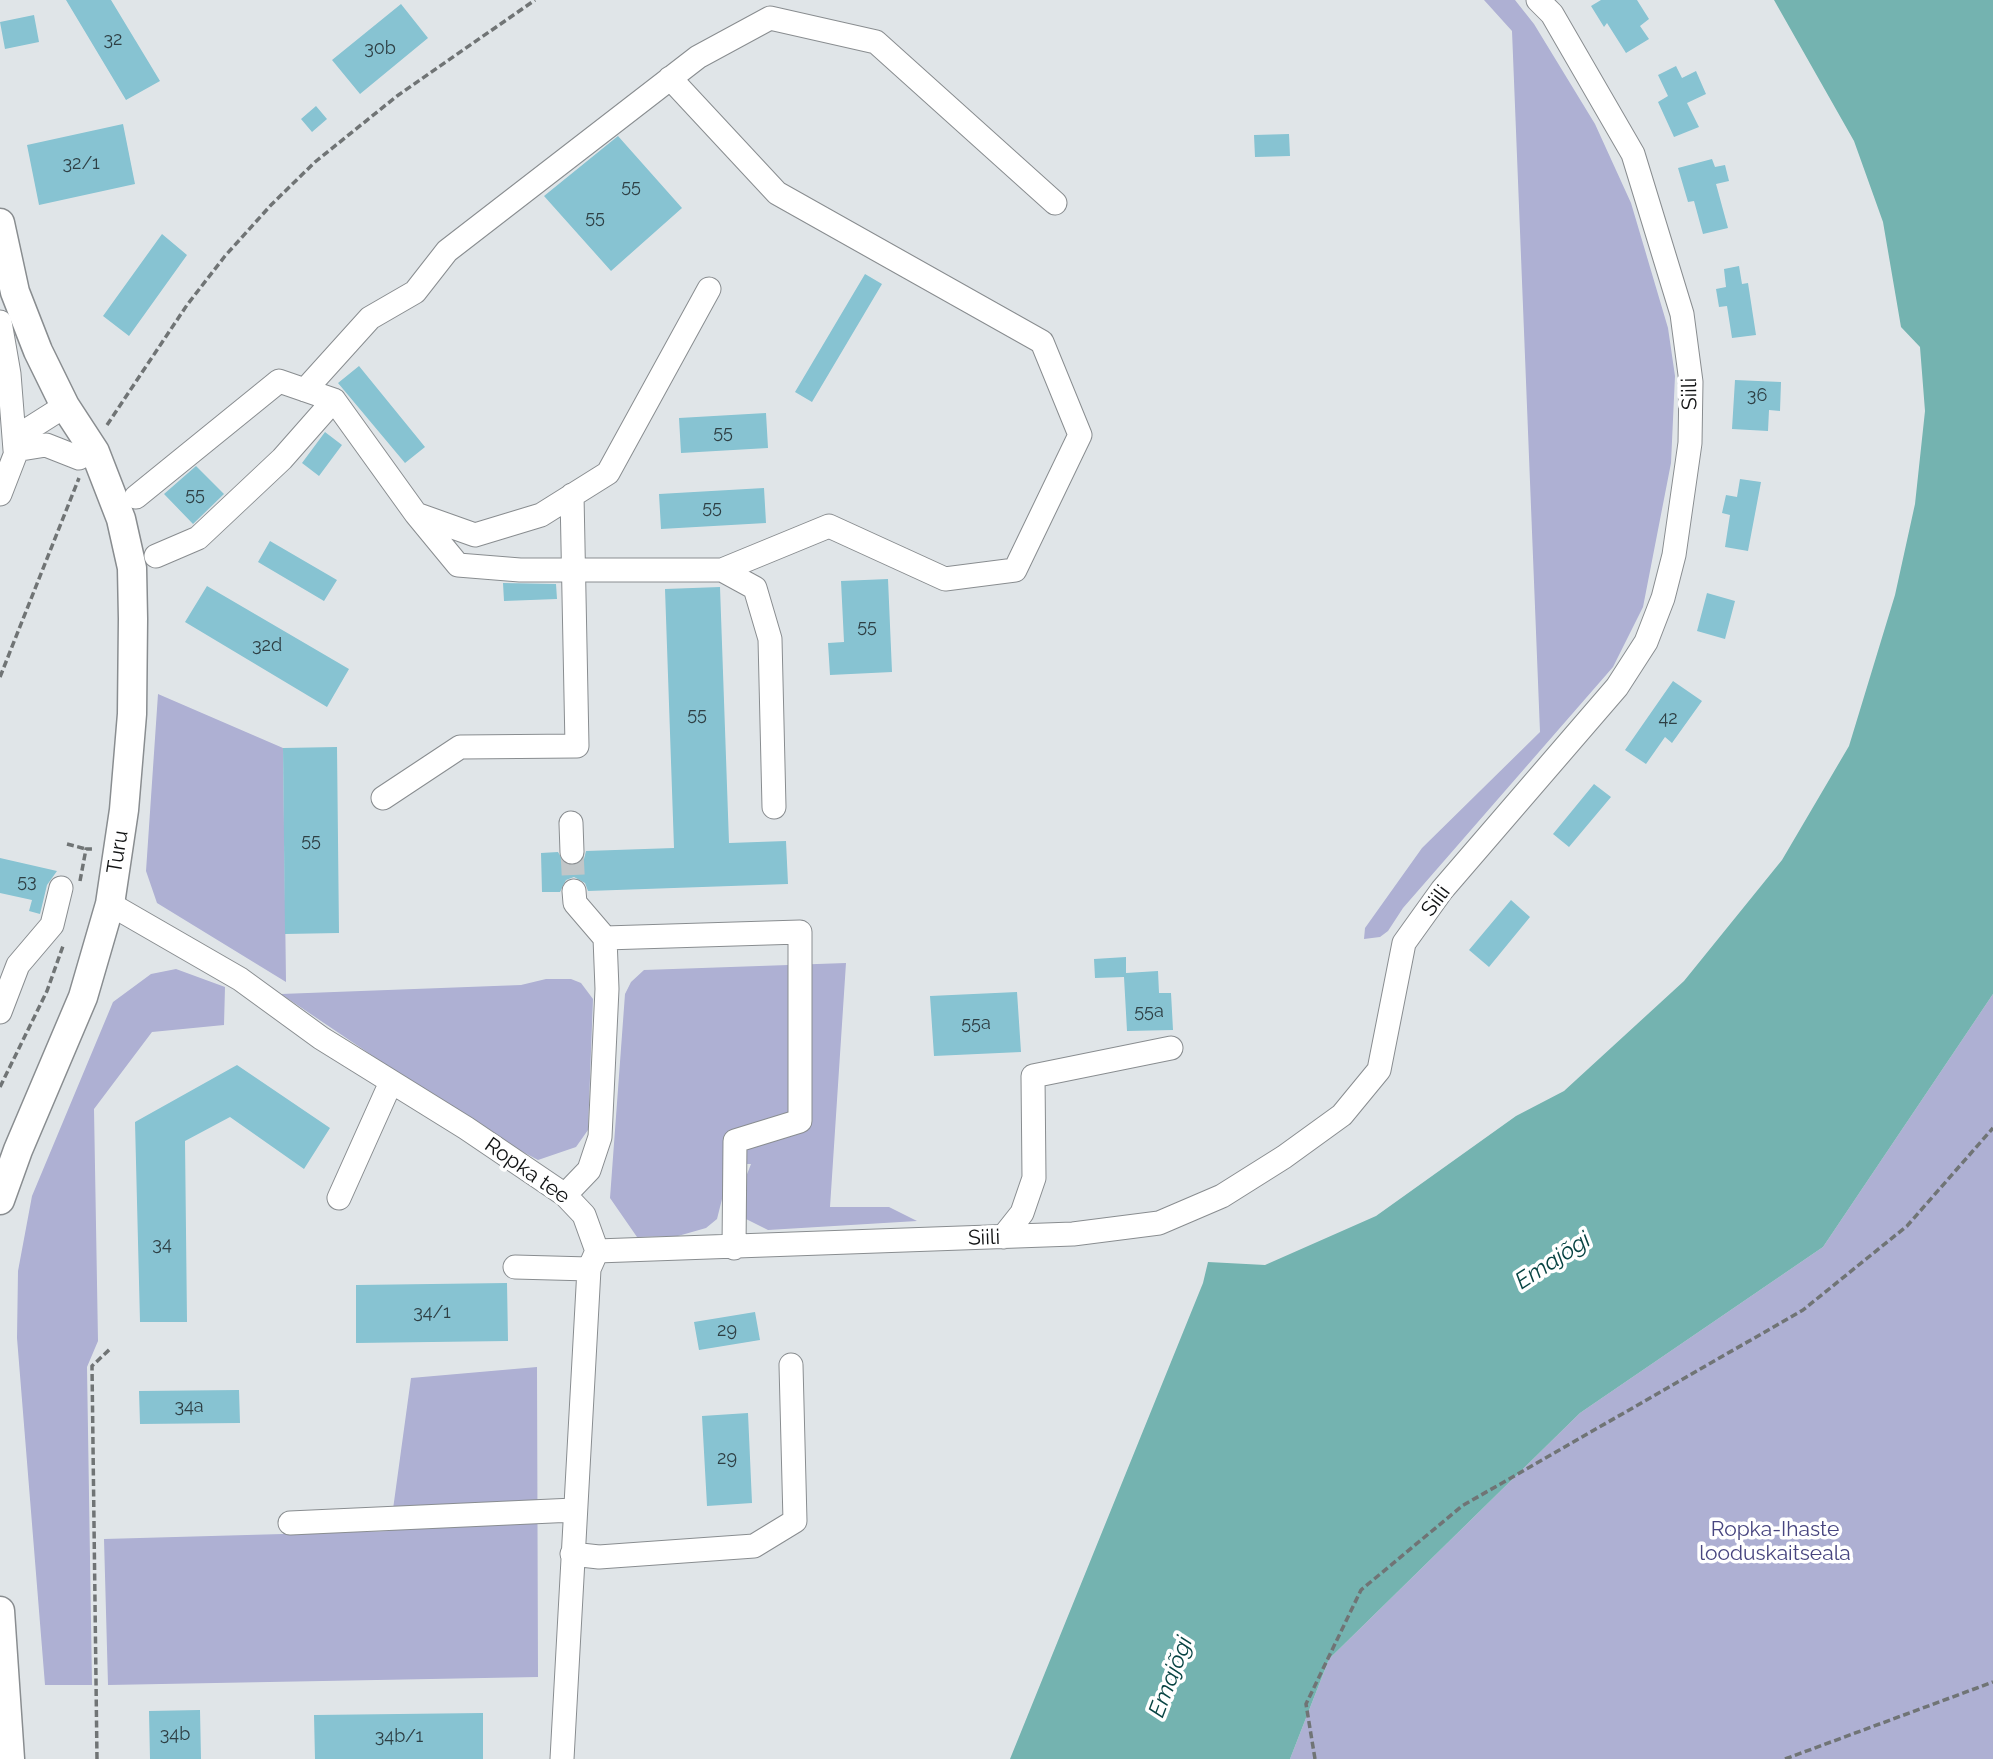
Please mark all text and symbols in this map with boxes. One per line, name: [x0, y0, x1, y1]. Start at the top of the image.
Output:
house number: 32: [104, 29, 122, 51]
house number: 30b: [364, 38, 396, 60]
house number: 32/1: [62, 153, 100, 175]
house number: 55: [621, 176, 641, 198]
house number: 55: [585, 207, 605, 229]
street label: Siili: [1677, 378, 1703, 410]
house number: 36: [1747, 385, 1767, 407]
house number: 55: [713, 422, 733, 444]
house number: 55: [185, 484, 205, 506]
house number: 55: [702, 497, 722, 519]
house number: 55: [857, 616, 877, 638]
house number: 32d: [252, 635, 282, 657]
house number: 55: [687, 704, 707, 726]
house number: 42: [1658, 708, 1678, 730]
street label: Turu: [102, 829, 134, 875]
house number: 55: [301, 830, 321, 852]
house number: 53: [17, 871, 37, 893]
street label: Siili: [1416, 881, 1456, 921]
house number: 55a: [1134, 1001, 1164, 1023]
house number: 55a: [961, 1013, 991, 1035]
street label: Ropka tee: [480, 1133, 574, 1209]
street label: Siili: [967, 1225, 1001, 1251]
water label: Emajõgi: [1510, 1227, 1596, 1295]
house number: 34: [152, 1234, 172, 1256]
house number: 34/1: [413, 1302, 451, 1324]
house number: 29: [717, 1320, 737, 1342]
house number: 34a: [174, 1396, 204, 1418]
house number: 29: [717, 1448, 737, 1470]
park label: Ropka-Ihaste looduskaitseala: [1699, 1517, 1851, 1567]
water label: Emajõgi: [1143, 1633, 1199, 1721]
house number: 34b: [160, 1724, 190, 1746]
house number: 34b/1: [375, 1726, 423, 1748]

